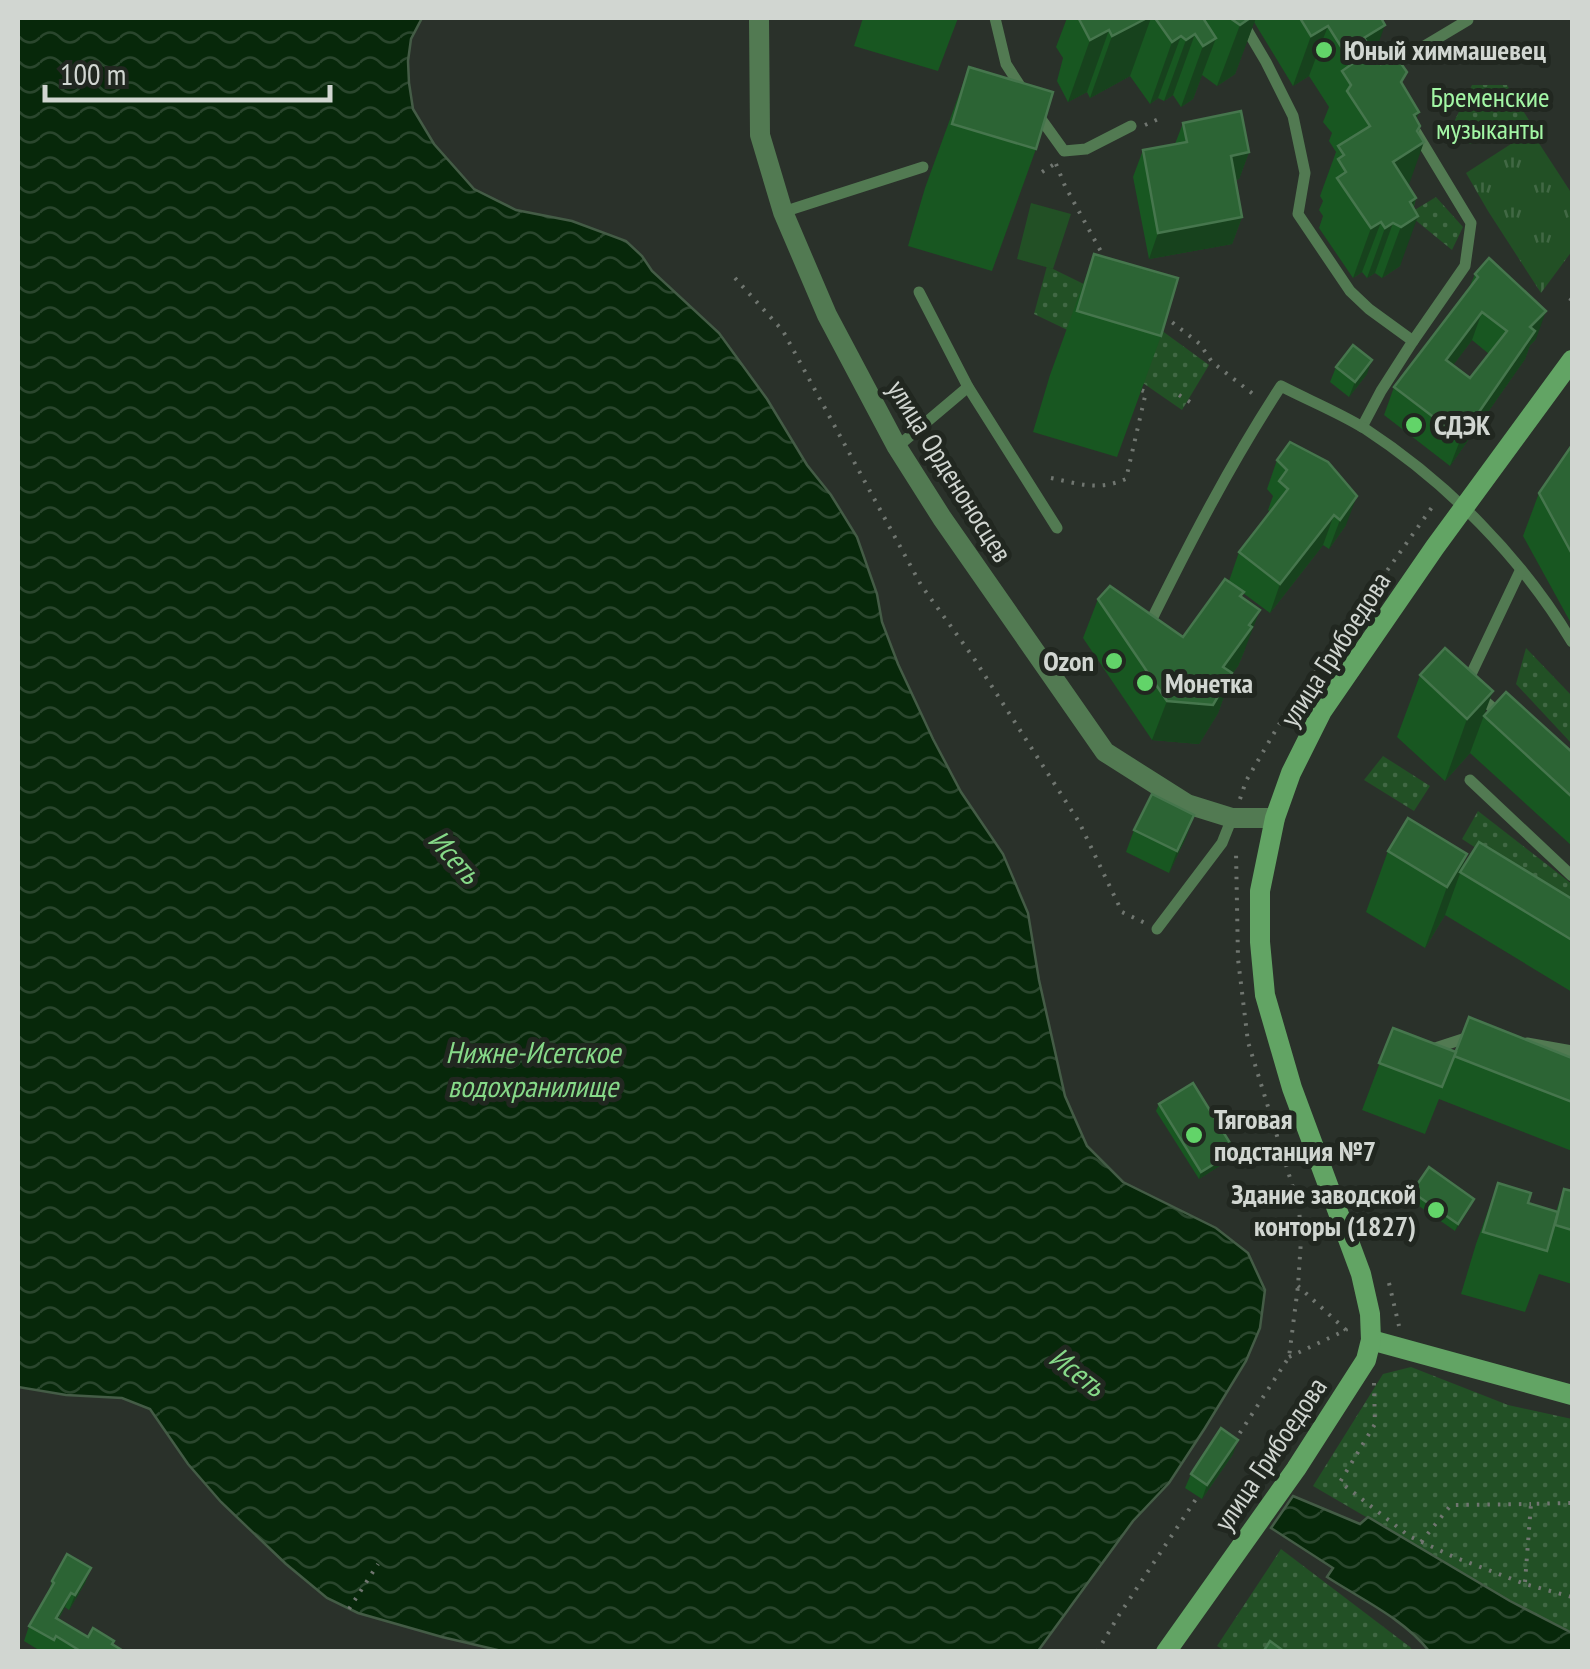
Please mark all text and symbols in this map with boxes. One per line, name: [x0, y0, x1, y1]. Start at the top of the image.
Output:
place label: Юный химмашевец: [1344, 31, 1546, 68]
marker: Юный химмашевец: [1313, 39, 1335, 61]
scale bar: [45, 40, 330, 102]
text: 100 m: [60, 54, 126, 93]
park label: Бременские музыканты: [1430, 78, 1550, 147]
street label: улица Орденоносцев: [879, 373, 1021, 569]
place label: СДЭК: [1434, 406, 1491, 443]
marker: СДЭК: [1403, 414, 1425, 436]
street label: улица Грибоедова: [1271, 564, 1398, 733]
place label: Ozon: [1043, 642, 1094, 679]
marker: Ozon: [1103, 650, 1125, 672]
place label: Монетка: [1165, 664, 1253, 701]
marker: Монетка: [1134, 672, 1156, 694]
water label: Исеть: [421, 821, 491, 893]
water label: Нижне-Исетское водохранилище: [445, 1032, 622, 1105]
place label: Тяговая подстанция №7: [1214, 1100, 1376, 1169]
marker: Тяговая подстанция №7: [1183, 1124, 1205, 1146]
place label: Здание заводской конторы (1827): [1231, 1175, 1416, 1244]
marker: Здание заводской конторы (1827): [1425, 1199, 1447, 1221]
water label: Исеть: [1042, 1337, 1115, 1405]
street label: улица Грибоедова: [1205, 1370, 1335, 1538]

